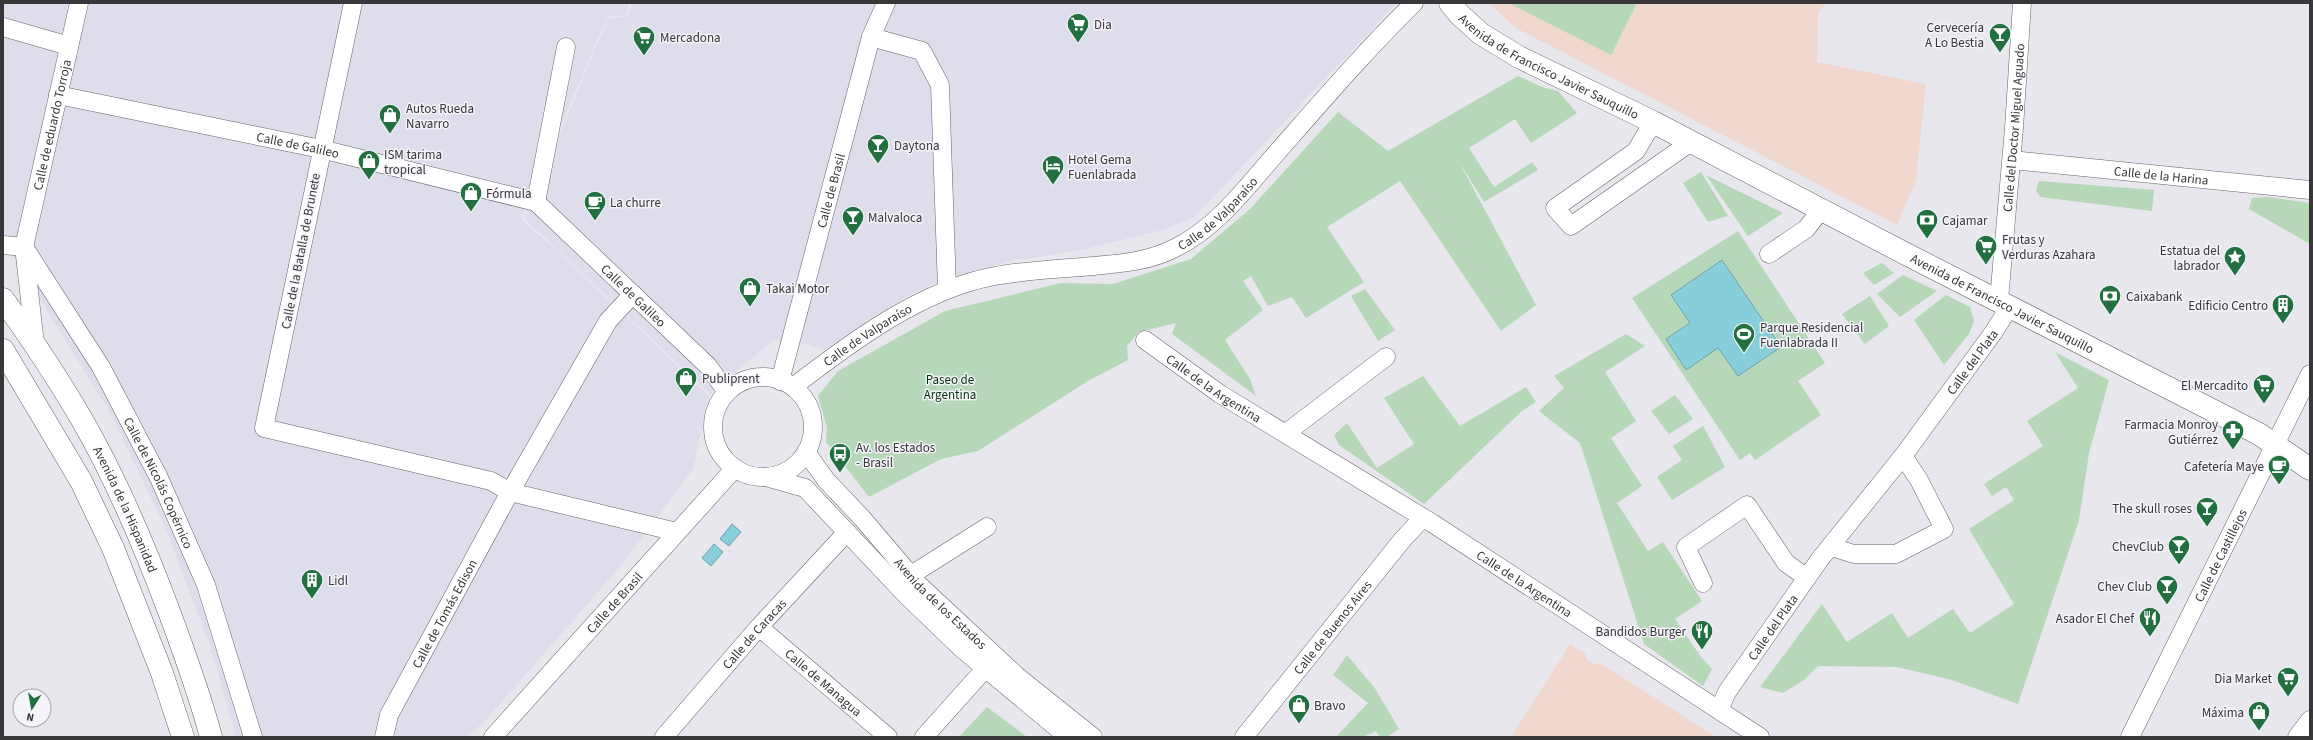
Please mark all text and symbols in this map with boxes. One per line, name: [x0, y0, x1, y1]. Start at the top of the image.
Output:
street label: Avenida de Francisco Javier Sauquillo: [1454, 10, 1642, 124]
supermarket icon: Dia: [1065, 11, 1091, 44]
place label: Dia: [1094, 16, 1112, 34]
place label: Cervecería A Lo Bestia: [1925, 19, 1984, 52]
bar icon: Cervecería A Lo Bestia: [1987, 21, 2013, 54]
supermarket icon: Mercadona: [631, 24, 657, 57]
place label: Mercadona: [660, 29, 721, 47]
street label: Calle del Doctor Miguel Aguado: [1999, 43, 2029, 213]
street label: Calle de eduardo Torroja: [29, 58, 76, 192]
place label: Autos Rueda Navarro: [406, 100, 474, 133]
shop icon: Autos Rueda Navarro: [377, 102, 403, 135]
street label: Calle de Galileo: [255, 128, 341, 163]
bar icon: Daytona: [865, 132, 891, 165]
place label: Daytona: [894, 137, 940, 155]
place label: ISM tarima tropical: [384, 146, 442, 179]
shop icon: ISM tarima tropical: [356, 148, 382, 181]
place label: Hotel Gema Fuenlabrada: [1068, 151, 1136, 184]
street label: Calle de Brasil: [813, 152, 850, 230]
hotel icon: Hotel Gema Fuenlabrada: [1040, 153, 1066, 186]
street label: Calle de la Harina: [2113, 162, 2209, 190]
street label: Calle de la Batalla de Brunete: [277, 172, 325, 331]
street label: Calle de Valparaíso: [1175, 173, 1262, 255]
shop icon: Fórmula: [458, 180, 484, 213]
place label: Fórmula: [486, 185, 532, 203]
cafe icon: La churre: [582, 189, 608, 222]
place label: La churre: [610, 194, 661, 212]
bar icon: Malvaloca: [840, 204, 866, 237]
bank icon: Cajamar: [1914, 207, 1940, 240]
place label: Malvaloca: [868, 209, 922, 227]
place label: Cajamar: [1942, 212, 1988, 230]
place label: Frutas y Verduras Azahara: [2002, 231, 2096, 264]
supermarket icon: Frutas y Verduras Azahara: [1973, 233, 1999, 266]
place label: Estatua del labrador: [2160, 242, 2220, 275]
place icon: Estatua del labrador: [2222, 244, 2248, 277]
street label: Avenida de Francisco Javier Sauquillo: [1907, 250, 2097, 358]
street label: Calle de Galileo: [596, 260, 670, 331]
shop icon: Takai Motor: [737, 275, 763, 308]
place label: Takai Motor: [766, 280, 830, 298]
bank icon: Caixabank: [2097, 283, 2123, 316]
place label: Caixabank: [2126, 288, 2183, 306]
building icon: Edificio Centro: [2270, 292, 2296, 325]
place label: Edificio Centro: [2188, 297, 2268, 315]
street label: Calle de Valparaíso: [820, 300, 915, 371]
place label: Parque Residencial Fuenlabrada II: [1760, 319, 1863, 352]
sports icon: Parque Residencial Fuenlabrada II: [1731, 321, 1757, 354]
street label: Calle del Plata: [1943, 326, 2003, 399]
street label: Calle de la Argentina: [1162, 350, 1264, 427]
shop icon: Publiprent: [673, 365, 699, 398]
place label: Publiprent: [702, 370, 760, 388]
park label: Paseo de Argentina: [924, 371, 976, 404]
supermarket icon: El Mercadito: [2251, 372, 2277, 405]
place label: El Mercadito: [2181, 377, 2248, 395]
street label: Calle de Nicolás Copérnico: [119, 414, 197, 552]
place label: Farmacia Monroy Gutiérrez: [2124, 416, 2218, 449]
pharmacy icon: Farmacia Monroy Gutiérrez: [2220, 418, 2246, 451]
place label: Av. los Estados - Brasil: [856, 439, 936, 472]
bus stop icon: Av. los Estados - Brasil: [827, 441, 853, 474]
street label: Avenida de la Hispanidad: [88, 443, 161, 575]
cafe icon: Cafetería Maye: [2266, 453, 2292, 486]
place label: Cafetería Maye: [2184, 458, 2264, 476]
bar icon: The skull roses: [2194, 495, 2220, 528]
place label: The skull roses: [2112, 500, 2193, 518]
street label: Calle de Castillejos: [2190, 506, 2252, 605]
bar icon: ChevClub: [2166, 533, 2192, 566]
place label: ChevClub: [2112, 538, 2164, 556]
street label: Calle de la Argentina: [1472, 546, 1575, 622]
street label: Avenida de los Estados: [890, 554, 991, 654]
street label: Calle de Tomás Edison: [408, 556, 482, 672]
building icon: Lidl: [299, 567, 325, 600]
street label: Calle de Brasil: [583, 569, 647, 638]
place label: Lidl: [328, 572, 348, 590]
bar icon: Chev Club: [2154, 573, 2180, 606]
street label: Calle de Buenos Aires: [1290, 576, 1377, 679]
place label: Chev Club: [2097, 578, 2152, 596]
street label: Calle del Plata: [1744, 591, 1803, 664]
street label: Calle de Caracas: [719, 595, 791, 673]
restaurant icon: Asador El Chef: [2137, 605, 2163, 638]
place label: Asador El Chef: [2056, 610, 2135, 628]
restaurant icon: Bandidos Burger: [1689, 618, 1715, 651]
place label: Bandidos Burger: [1596, 623, 1686, 641]
street label: Calle de Managua: [781, 645, 865, 721]
supermarket icon: Dia Market: [2275, 665, 2301, 698]
place label: Dia Market: [2214, 670, 2273, 688]
north arrow: [12, 688, 52, 728]
shop icon: Bravo: [1286, 692, 1312, 725]
place label: Bravo: [1314, 697, 1345, 715]
shop icon: Máxima: [2246, 699, 2272, 732]
place label: Máxima: [2202, 704, 2244, 722]
text: N: [25, 709, 35, 725]

